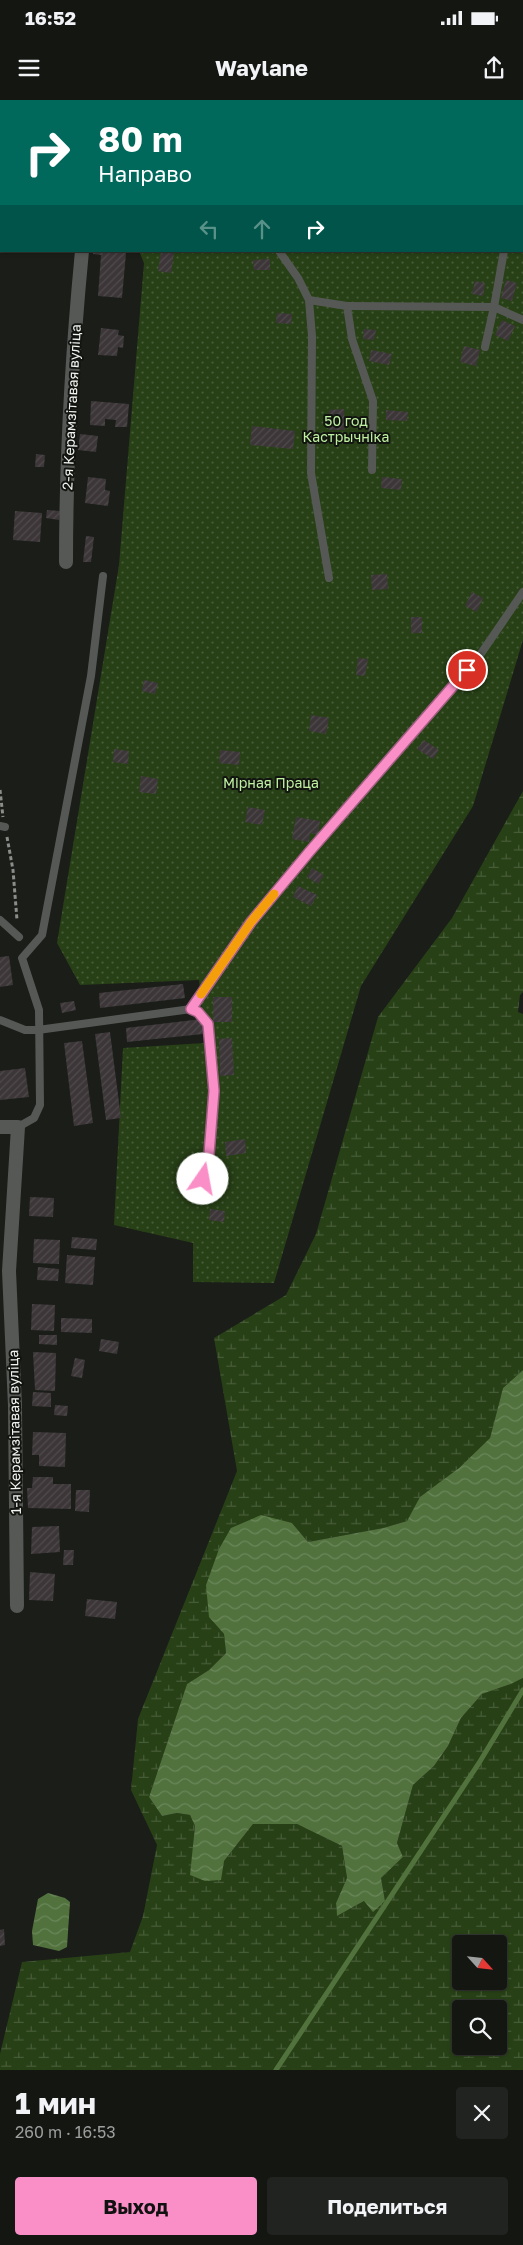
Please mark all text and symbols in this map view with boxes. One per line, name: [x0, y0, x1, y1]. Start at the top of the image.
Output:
text: 16:52: [25, 6, 76, 29]
icon: menu: [15, 54, 43, 82]
text: Waylane: [215, 54, 308, 81]
icon: share: [480, 54, 508, 82]
text: 80 m: [98, 118, 183, 160]
icon: right: [15, 120, 80, 185]
text: Направо: [98, 160, 192, 187]
icon: left: [195, 215, 223, 243]
icon: ahead: [248, 215, 276, 243]
icon: right: [301, 215, 329, 243]
street label: 2-я Керамзітавая вуліца: [58, 324, 84, 490]
park label: 50 год Кастрычніка: [303, 412, 389, 445]
pin: [446, 649, 488, 691]
icon: arrive: [453, 656, 481, 684]
park label: Мірная Праца: [223, 774, 319, 791]
position arrow: [176, 1152, 228, 1204]
street label: 1-я Керамзітавая вуліца: [4, 1350, 24, 1514]
north arrow: [452, 1935, 508, 1990]
map controls: [452, 1935, 507, 2055]
button: search: [452, 2000, 507, 2055]
text: 1 мин: [15, 2085, 96, 2121]
button: close: [456, 2087, 508, 2139]
text: 260 m · 16:53: [15, 2122, 116, 2142]
button: Выход: [15, 2177, 257, 2235]
button: Поделиться: [267, 2177, 508, 2235]

